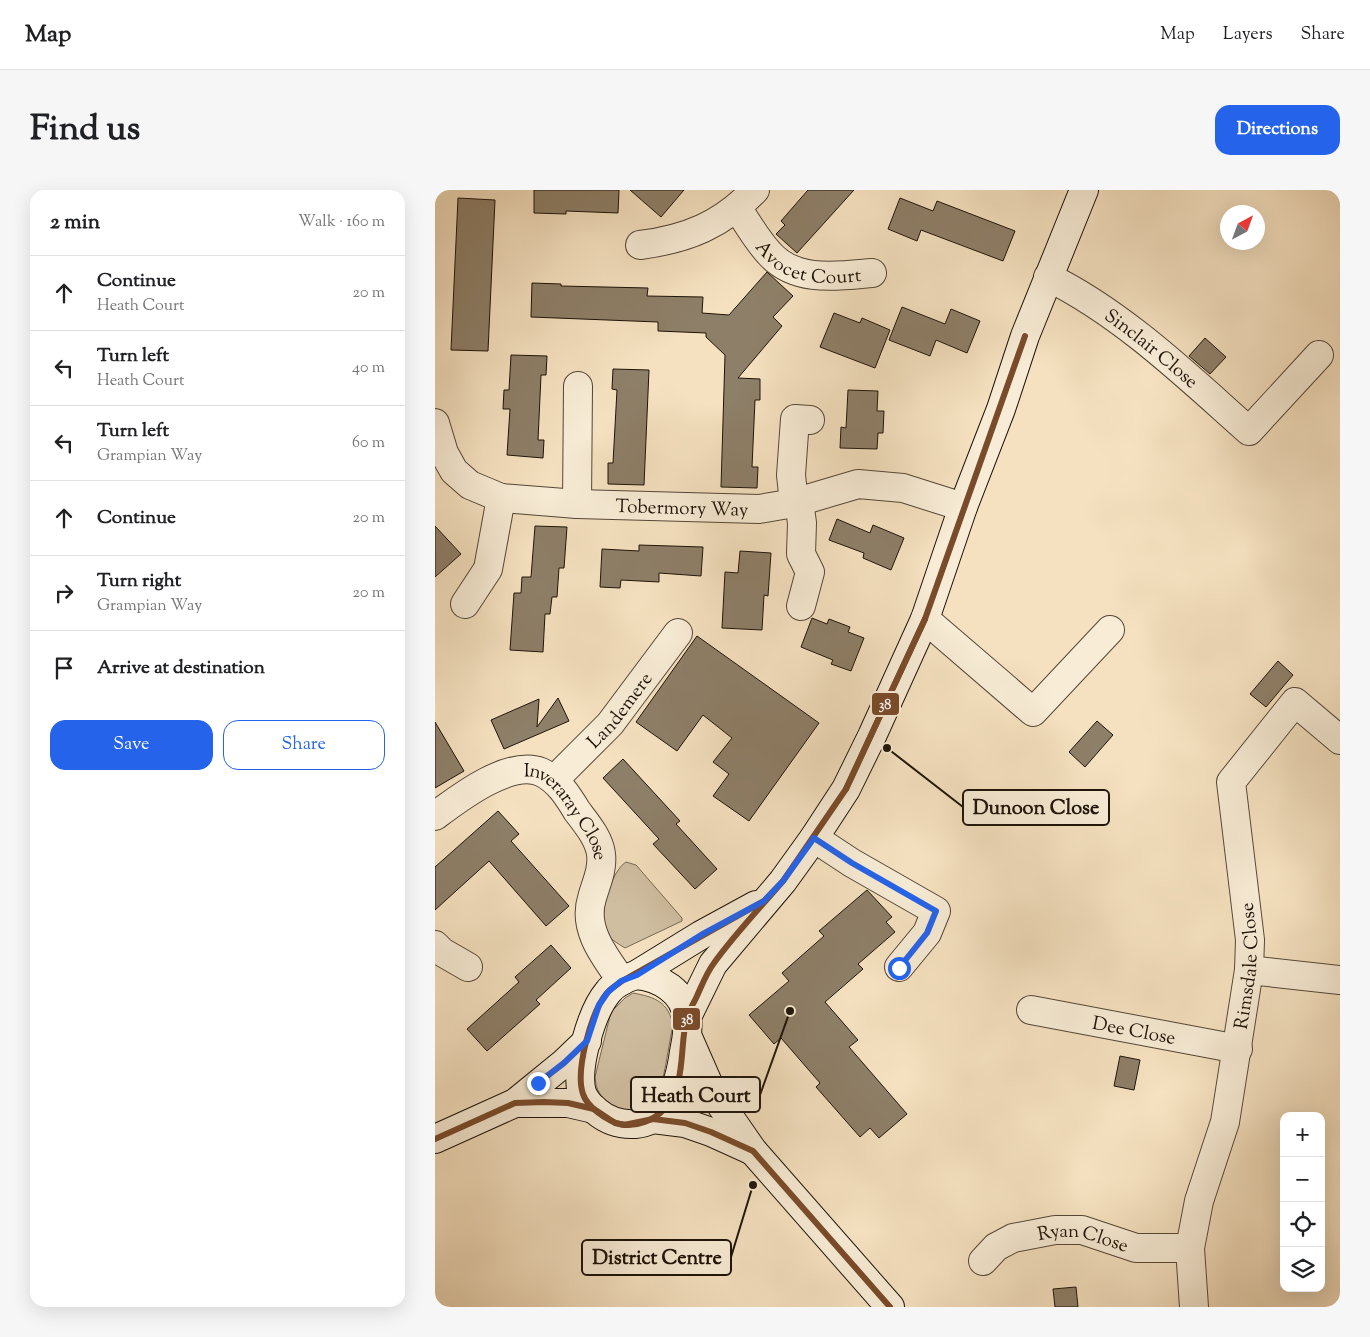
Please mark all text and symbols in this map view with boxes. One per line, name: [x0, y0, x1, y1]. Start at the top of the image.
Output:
text: Map: [25, 18, 71, 52]
text: Map: [1160, 22, 1195, 48]
text: Layers: [1223, 22, 1273, 48]
text: Share: [1301, 22, 1345, 48]
text: Find us: [30, 105, 140, 156]
button: Directions: [1215, 105, 1340, 155]
north arrow: [1220, 205, 1265, 250]
text: 2 min: [50, 208, 100, 238]
text: Walk · 160 m: [298, 211, 385, 234]
street label: Avocet Court: [748, 235, 863, 292]
text: Continue: [97, 268, 176, 295]
icon: ahead: [50, 279, 78, 307]
text: 20 m: [352, 282, 385, 305]
text: Heath Court: [97, 295, 185, 318]
street label: Sinclair Close: [1098, 303, 1203, 396]
text: Turn left: [97, 343, 169, 370]
icon: left: [50, 354, 78, 382]
text: 40 m: [352, 357, 385, 380]
text: Heath Court: [97, 370, 185, 393]
text: Turn left: [97, 418, 169, 445]
icon: left: [50, 429, 78, 457]
text: 60 m: [352, 432, 385, 455]
text: Grampian Way: [97, 445, 202, 468]
street label: Tobermory Way: [615, 494, 749, 525]
icon: ahead: [50, 504, 78, 532]
text: Continue: [97, 505, 176, 532]
text: 20 m: [352, 507, 385, 530]
text: Turn right: [97, 568, 181, 595]
icon: right: [50, 579, 78, 607]
text: 20 m: [352, 582, 385, 605]
text: Grampian Way: [97, 595, 202, 618]
icon: arrive: [50, 654, 78, 682]
text: Arrive at destination: [97, 655, 265, 682]
street label: Landemere: [582, 667, 660, 756]
line badge: 38: [871, 692, 900, 716]
text: 38: [879, 696, 891, 716]
button: Save: [50, 720, 213, 770]
button: Share: [223, 720, 385, 770]
street label: Inveraray Close: [524, 758, 613, 862]
callout: Dunoon Close: [963, 790, 1109, 825]
text: Dunoon Close: [973, 795, 1099, 824]
street label: Rimsdale Close: [1229, 901, 1266, 1031]
route start: [888, 957, 911, 980]
line badge: 38: [672, 1007, 701, 1031]
text: 38: [681, 1011, 693, 1031]
street label: Dee Close: [1090, 1011, 1178, 1053]
route end: [527, 1072, 550, 1095]
callout: Heath Court: [631, 1077, 760, 1112]
text: Heath Court: [641, 1083, 751, 1112]
map controls: [1280, 1112, 1325, 1292]
button: +: [1280, 1112, 1325, 1157]
button: −: [1280, 1157, 1325, 1202]
button: locate: [1280, 1202, 1325, 1247]
street label: Ryan Close: [1035, 1218, 1132, 1261]
callout: District Centre: [582, 1240, 731, 1275]
text: District Centre: [592, 1245, 722, 1274]
button: layers: [1280, 1247, 1325, 1292]

